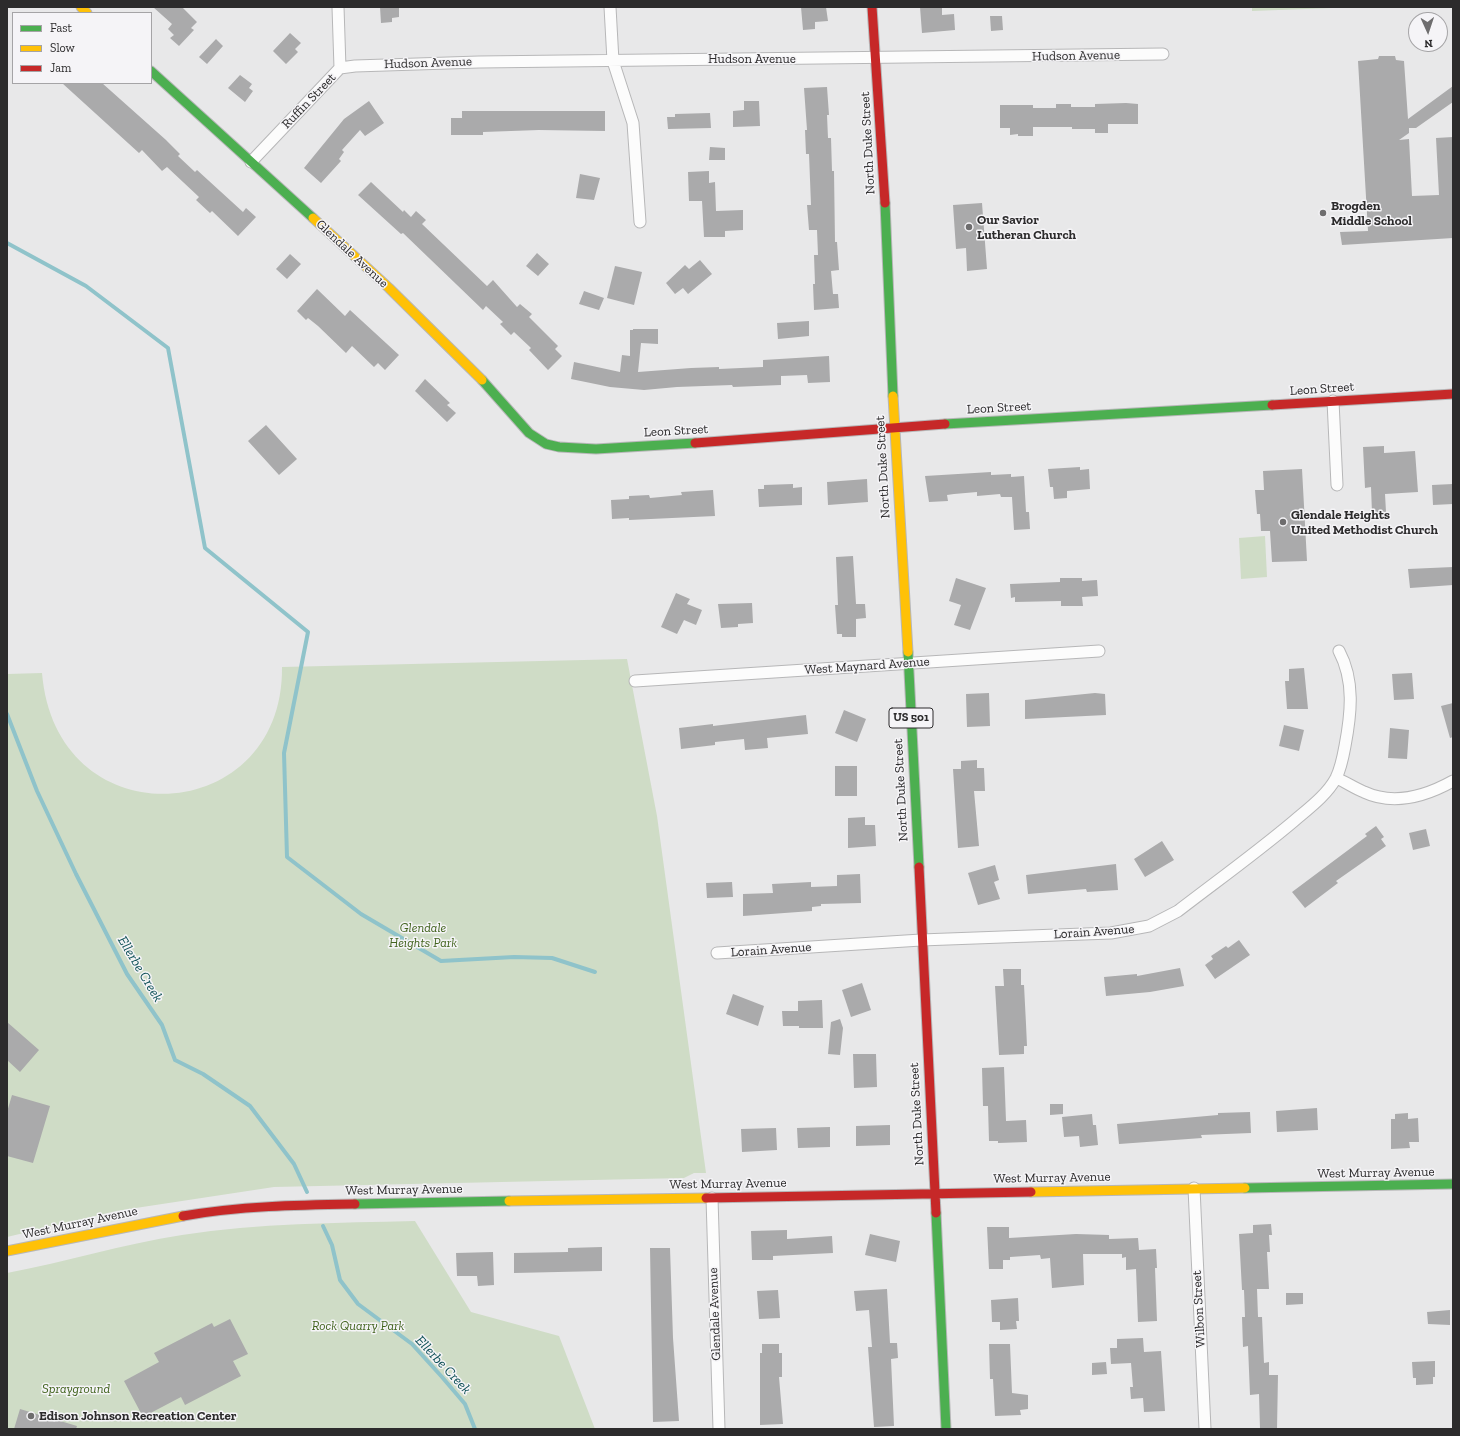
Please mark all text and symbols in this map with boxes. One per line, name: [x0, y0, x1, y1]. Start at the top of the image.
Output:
legend: [12, 12, 152, 84]
north arrow: [1408, 12, 1448, 52]
text: Fast: [50, 21, 72, 35]
text: N: [1424, 37, 1433, 50]
text: Slow: [50, 41, 75, 55]
street label: Hudson Avenue: [1032, 47, 1120, 65]
street label: Hudson Avenue: [708, 51, 796, 67]
street label: Hudson Avenue: [384, 54, 472, 72]
text: Jam: [50, 61, 71, 75]
street label: Ruffin Street: [279, 70, 339, 132]
street label: North Duke Street: [858, 91, 878, 195]
place label: Brogden Middle School: [1331, 198, 1412, 229]
marker: Brogden Middle School: [1318, 208, 1328, 218]
place label: Our Savior Lutheran Church: [977, 212, 1076, 243]
street label: Glendale Avenue: [313, 217, 391, 291]
marker: Our Savior Lutheran Church: [964, 222, 974, 232]
street label: Leon Street: [1289, 379, 1355, 399]
street label: Leon Street: [966, 399, 1032, 417]
street label: North Duke Street: [873, 415, 893, 519]
street label: Leon Street: [643, 422, 709, 440]
place label: Glendale Heights United Methodist Church: [1291, 507, 1438, 538]
marker: Glendale Heights United Methodist Church: [1278, 517, 1288, 527]
street label: West Maynard Avenue: [804, 654, 930, 678]
road number: US 501: [889, 708, 933, 728]
street label: North Duke Street: [891, 738, 911, 842]
park label: Glendale Heights Park: [389, 920, 457, 951]
street label: Lorain Avenue: [1053, 921, 1135, 943]
water label: Ellerbe Creek: [114, 933, 166, 1005]
street label: Lorain Avenue: [730, 939, 812, 961]
street label: North Duke Street: [907, 1062, 927, 1166]
street label: West Murray Avenue: [1317, 1164, 1435, 1182]
street label: West Murray Avenue: [993, 1169, 1111, 1187]
street label: West Murray Avenue: [669, 1175, 787, 1193]
street label: West Murray Avenue: [345, 1181, 463, 1199]
street label: West Murray Avenue: [21, 1203, 139, 1243]
street label: Glendale Avenue: [706, 1267, 724, 1361]
street label: Wilbon Street: [1189, 1270, 1209, 1348]
park label: Rock Quarry Park: [312, 1318, 404, 1334]
water label: Ellerbe Creek: [412, 1332, 474, 1398]
park label: Sprayground: [42, 1381, 110, 1397]
place label: Edison Johnson Recreation Center: [39, 1408, 237, 1424]
marker: Edison Johnson Recreation Center: [26, 1411, 36, 1421]

